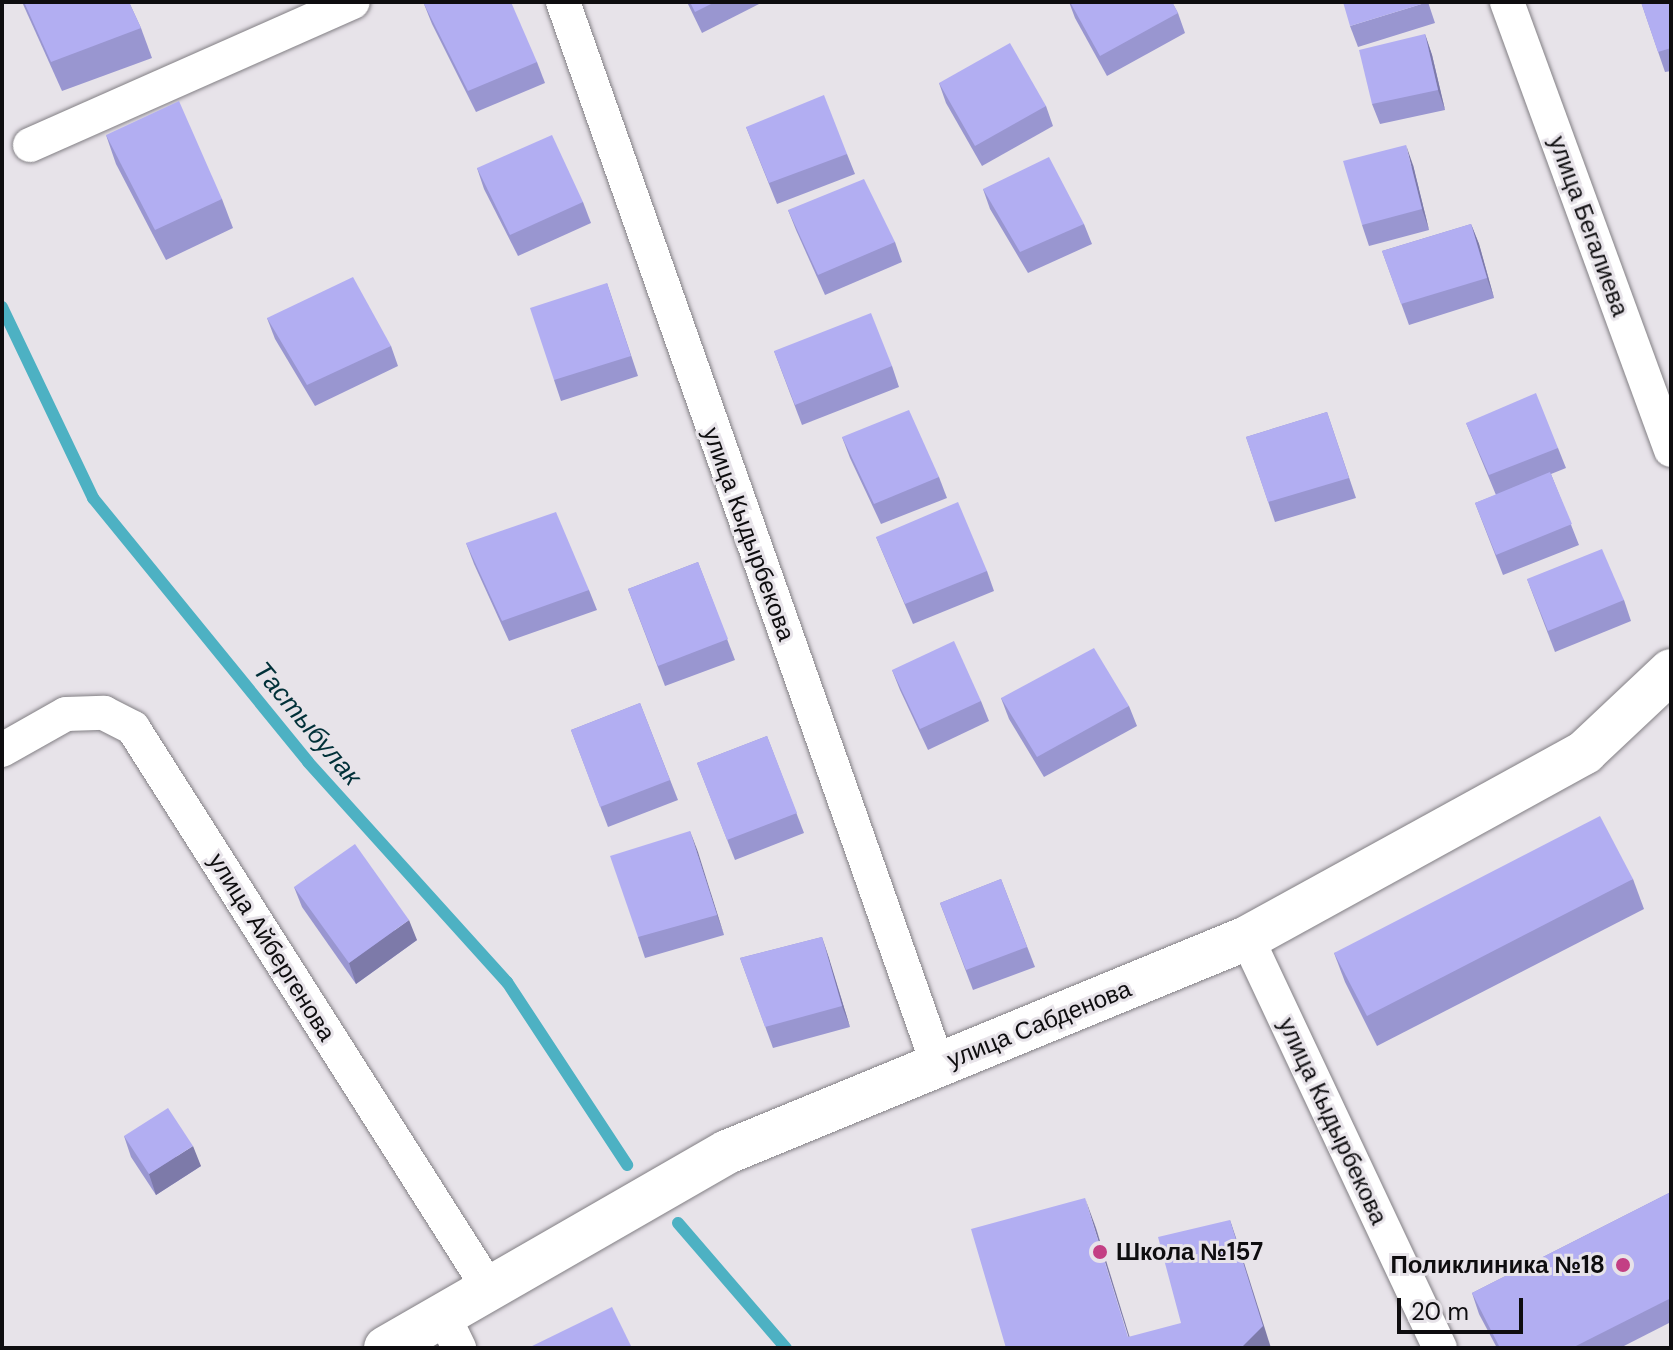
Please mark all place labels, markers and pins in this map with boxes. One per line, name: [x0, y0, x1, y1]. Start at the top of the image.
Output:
place label: Школа №157: [1116, 1238, 1263, 1266]
marker: Школа №157: [1091, 1243, 1109, 1261]
place label: Поликлиника №18: [1390, 1251, 1605, 1279]
marker: Поликлиника №18: [1612, 1254, 1634, 1276]

